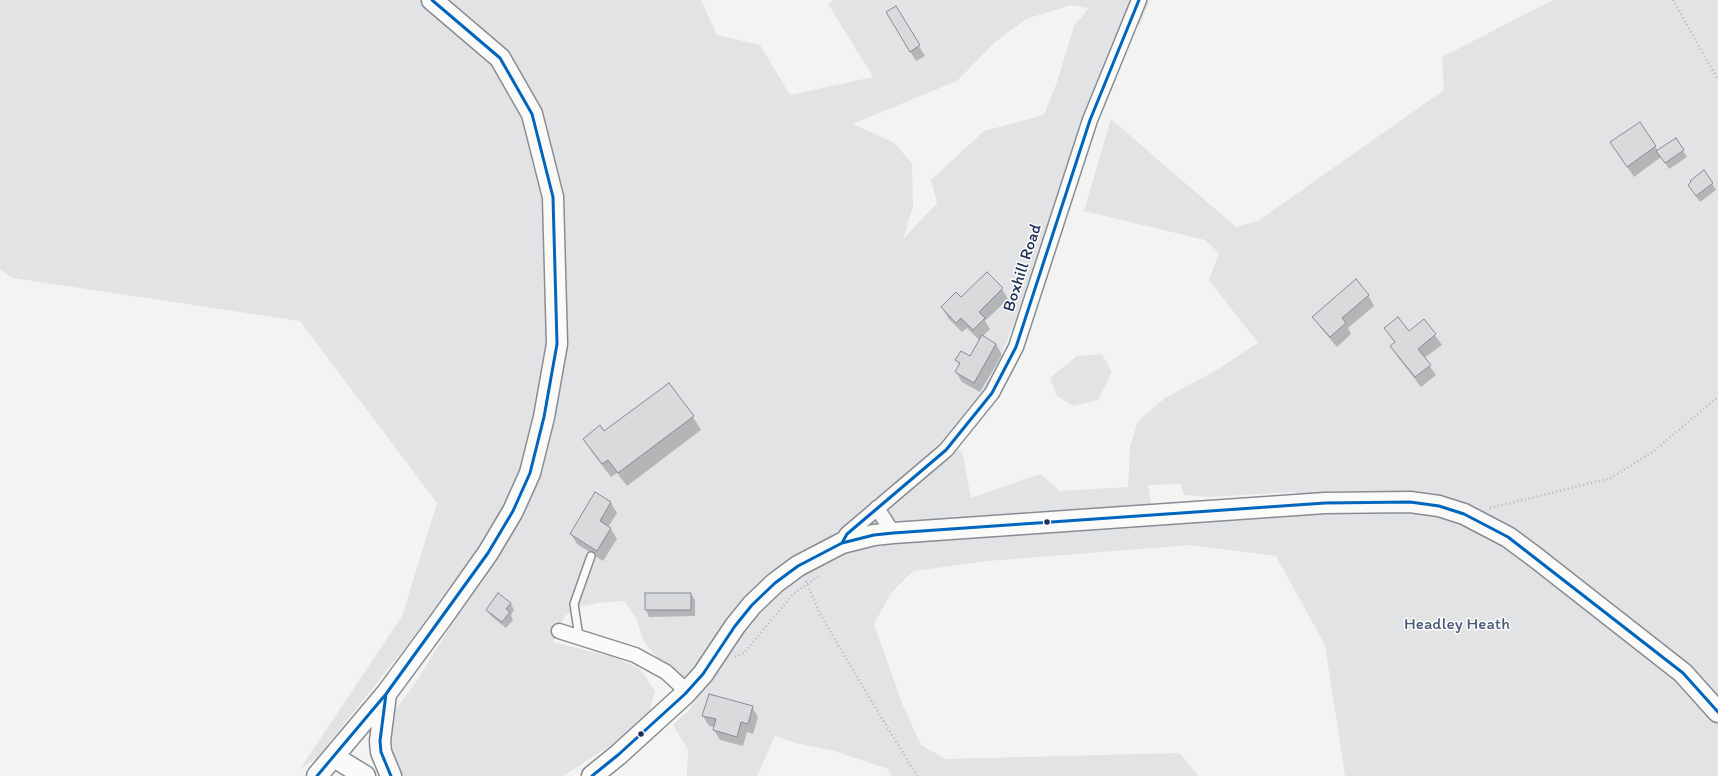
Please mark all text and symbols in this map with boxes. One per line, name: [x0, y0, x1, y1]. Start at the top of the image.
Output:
street label: Boxhill Road: [999, 221, 1047, 315]
unlabelled marker: [1042, 517, 1052, 527]
park label: Headley Heath: [1404, 615, 1510, 635]
unlabelled marker: [636, 729, 646, 739]

